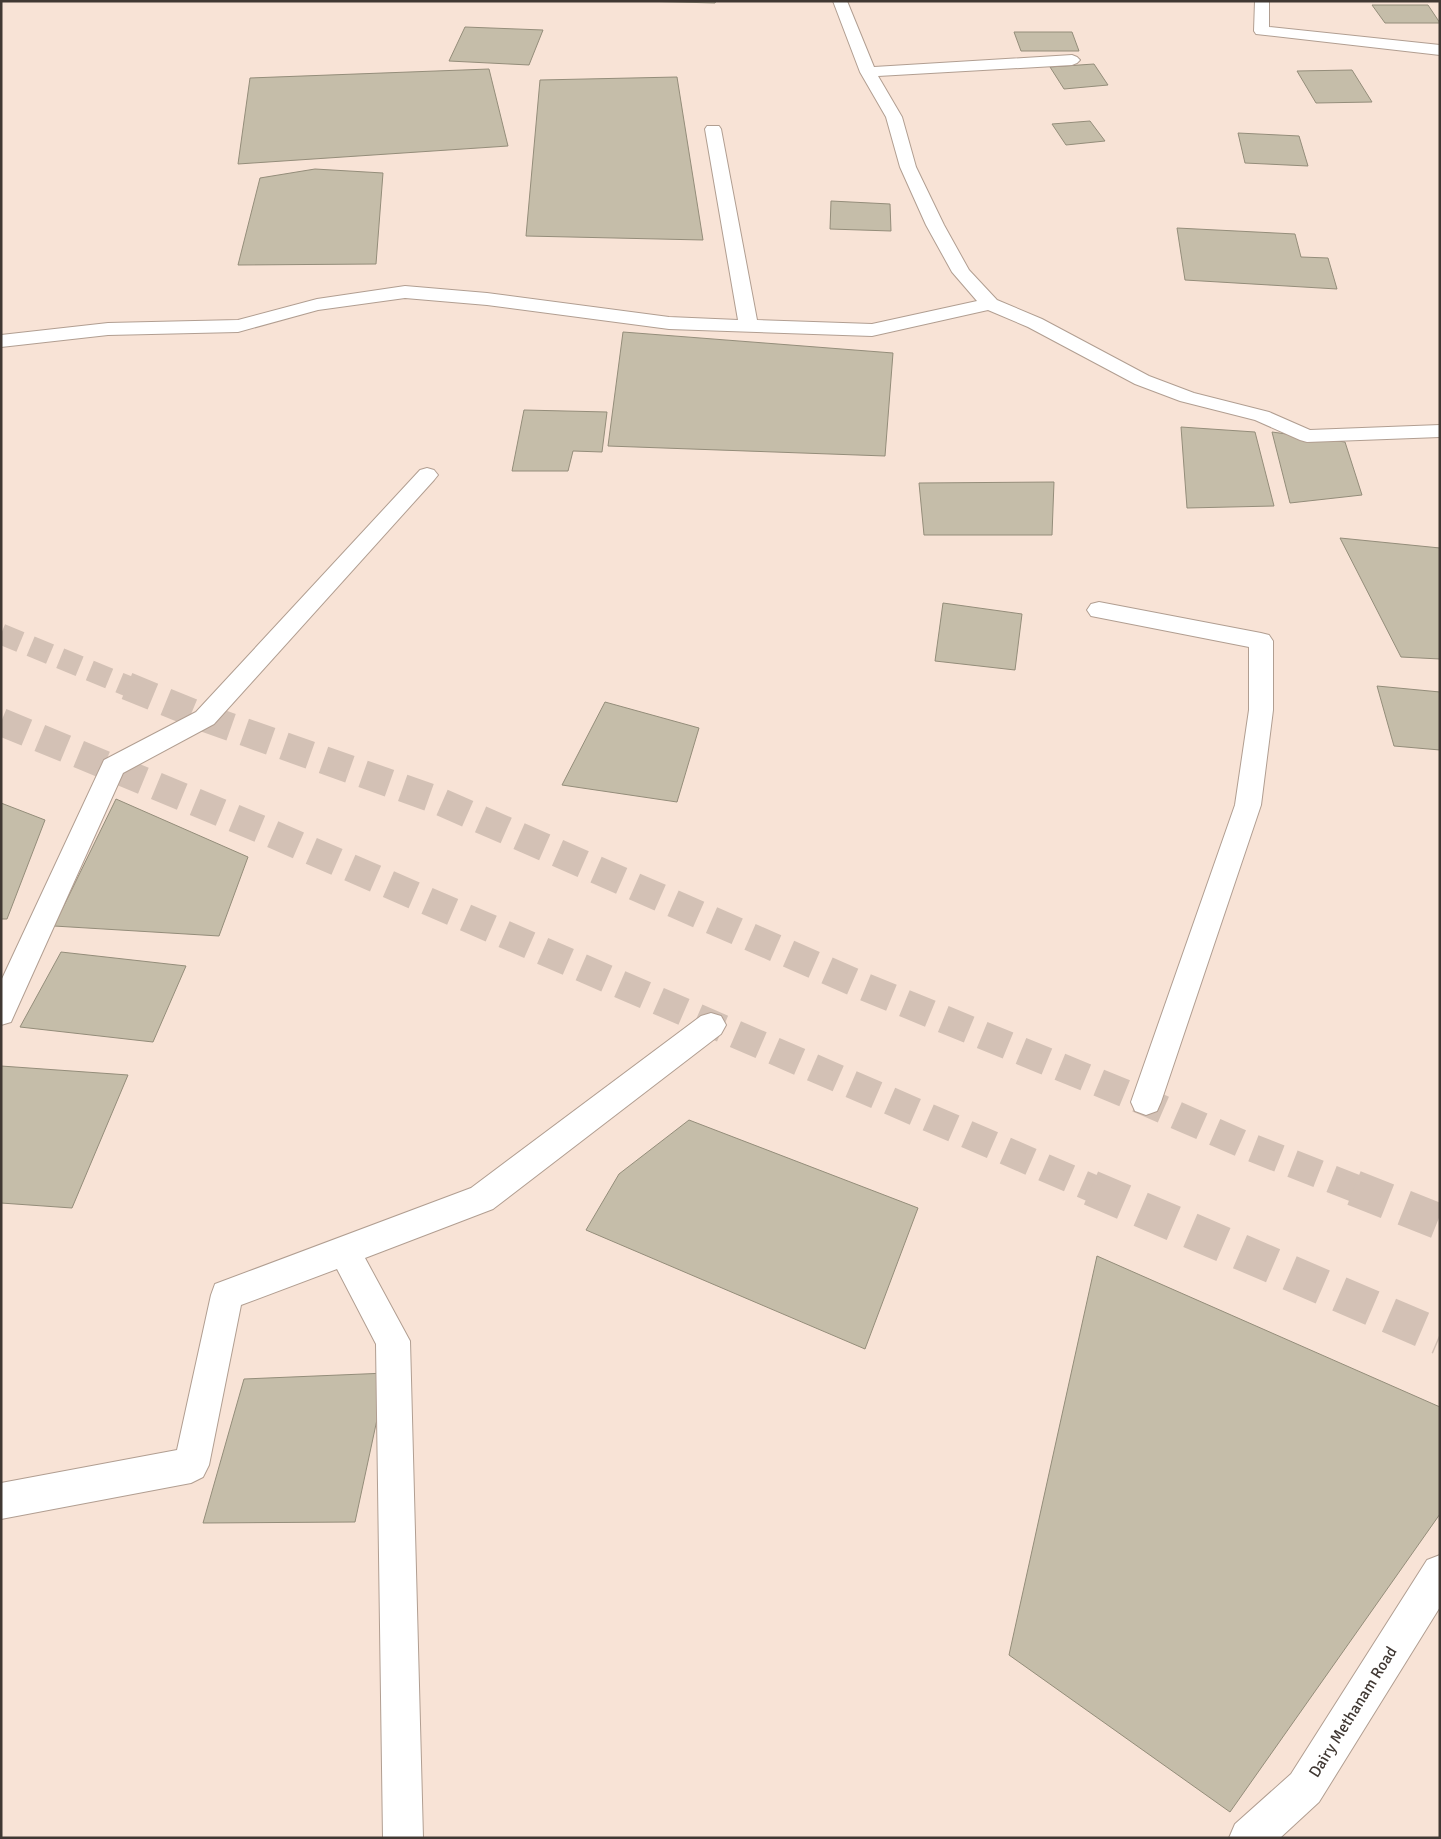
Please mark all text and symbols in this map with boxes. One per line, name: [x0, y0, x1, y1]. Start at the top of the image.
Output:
street label: Dairy Methanam Road: [1305, 1643, 1401, 1781]

